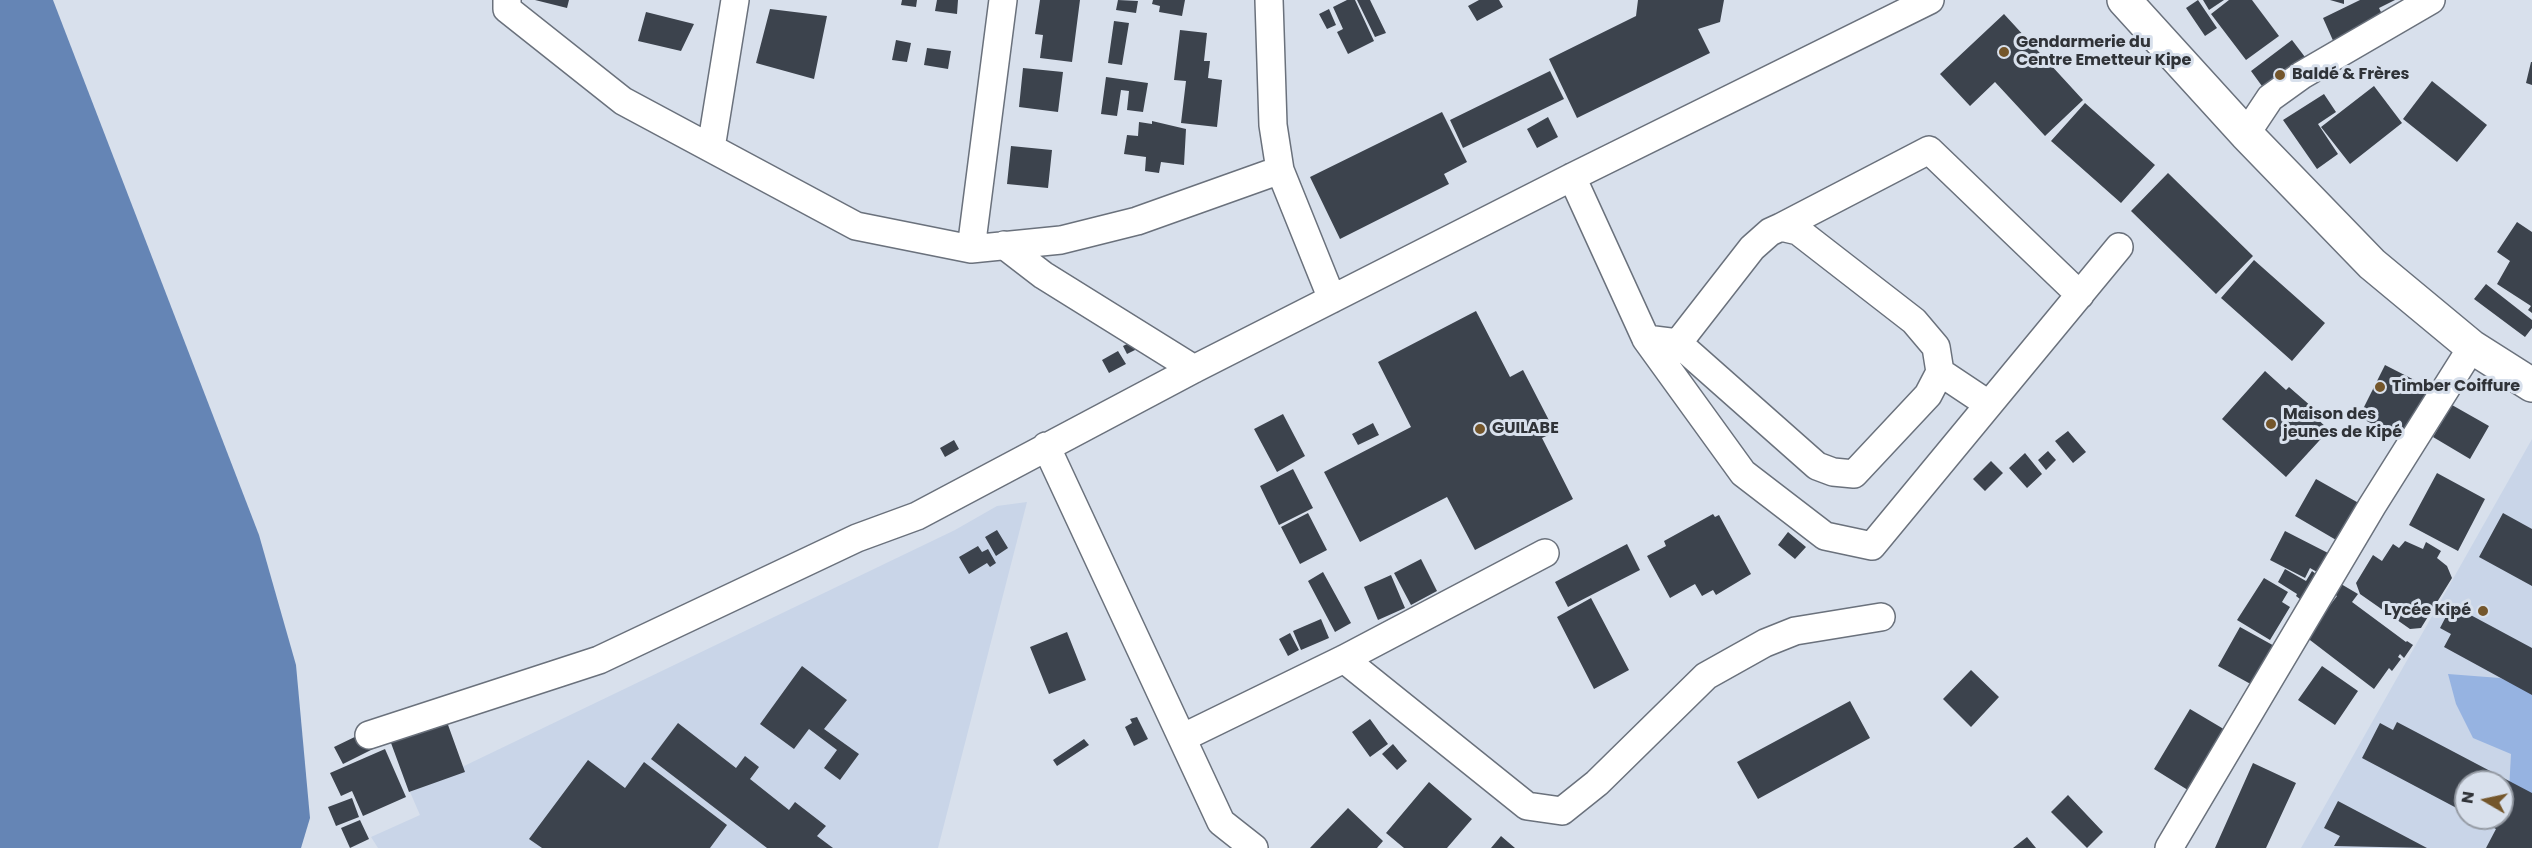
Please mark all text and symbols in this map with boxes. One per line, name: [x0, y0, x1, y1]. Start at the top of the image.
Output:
place label: Gendarmerie du Centre Emetteur Kipe: [2016, 33, 2191, 71]
marker: Gendarmerie du Centre Emetteur Kipe: [1997, 45, 2011, 59]
place label: Baldé & Frères: [2292, 65, 2409, 85]
marker: Baldé & Frères: [2273, 68, 2287, 82]
place label: Timber Coiffure: [2392, 377, 2520, 397]
marker: Timber Coiffure: [2373, 380, 2387, 394]
place label: Maison des jeunes de Kipé: [2283, 405, 2402, 443]
marker: Maison des jeunes de Kipé: [2264, 417, 2278, 431]
place label: GUILABE: [1492, 419, 1559, 439]
marker: GUILABE: [1473, 422, 1487, 436]
place label: Lycée Kipé: [2384, 601, 2471, 621]
marker: Lycée Kipé: [2476, 604, 2490, 618]
north arrow: [2454, 770, 2514, 830]
text: N: [2455, 790, 2480, 805]

